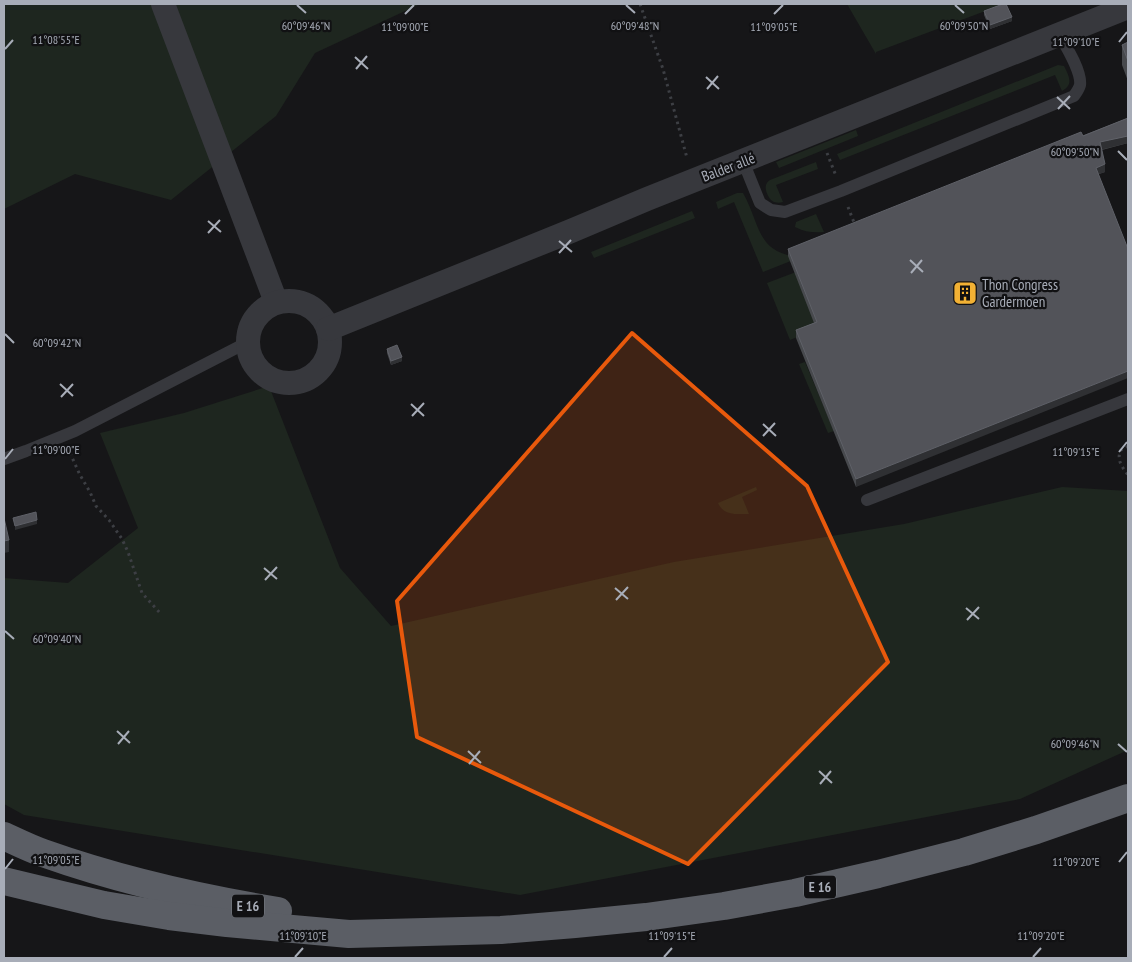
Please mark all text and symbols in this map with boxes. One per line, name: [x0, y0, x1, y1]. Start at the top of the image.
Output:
text: 60°09'46"N: [282, 18, 330, 33]
text: 60°09'48"N: [611, 18, 659, 33]
text: 60°09'50"N: [940, 18, 988, 33]
text: 11°09'00"E: [381, 19, 429, 34]
text: 11°09'05"E: [750, 19, 798, 34]
text: 11°08'55"E: [32, 32, 80, 47]
text: 11°09'10"E: [1052, 34, 1100, 49]
text: 60°09'50"N: [1051, 144, 1099, 159]
street label: Balder allé: [699, 148, 757, 186]
place label: Thon Congress Gardermoen: [982, 275, 1058, 311]
building icon: Thon Congress Gardermoen: [952, 280, 978, 306]
text: 60°09'42"N: [33, 335, 81, 350]
text: 11°09'00"E: [32, 442, 80, 457]
text: 11°09'15"E: [1052, 444, 1100, 459]
text: 60°09'40"N: [33, 631, 81, 646]
text: 60°09'46"N: [1051, 736, 1099, 751]
text: 11°09'05"E: [32, 852, 80, 867]
text: 11°09'20"E: [1052, 854, 1100, 869]
road number: E 16: [804, 876, 836, 899]
road number: E 16: [232, 894, 264, 918]
text: 11°09'10"E: [279, 928, 327, 943]
text: 11°09'15"E: [648, 928, 696, 943]
text: 11°09'20"E: [1017, 928, 1065, 943]

